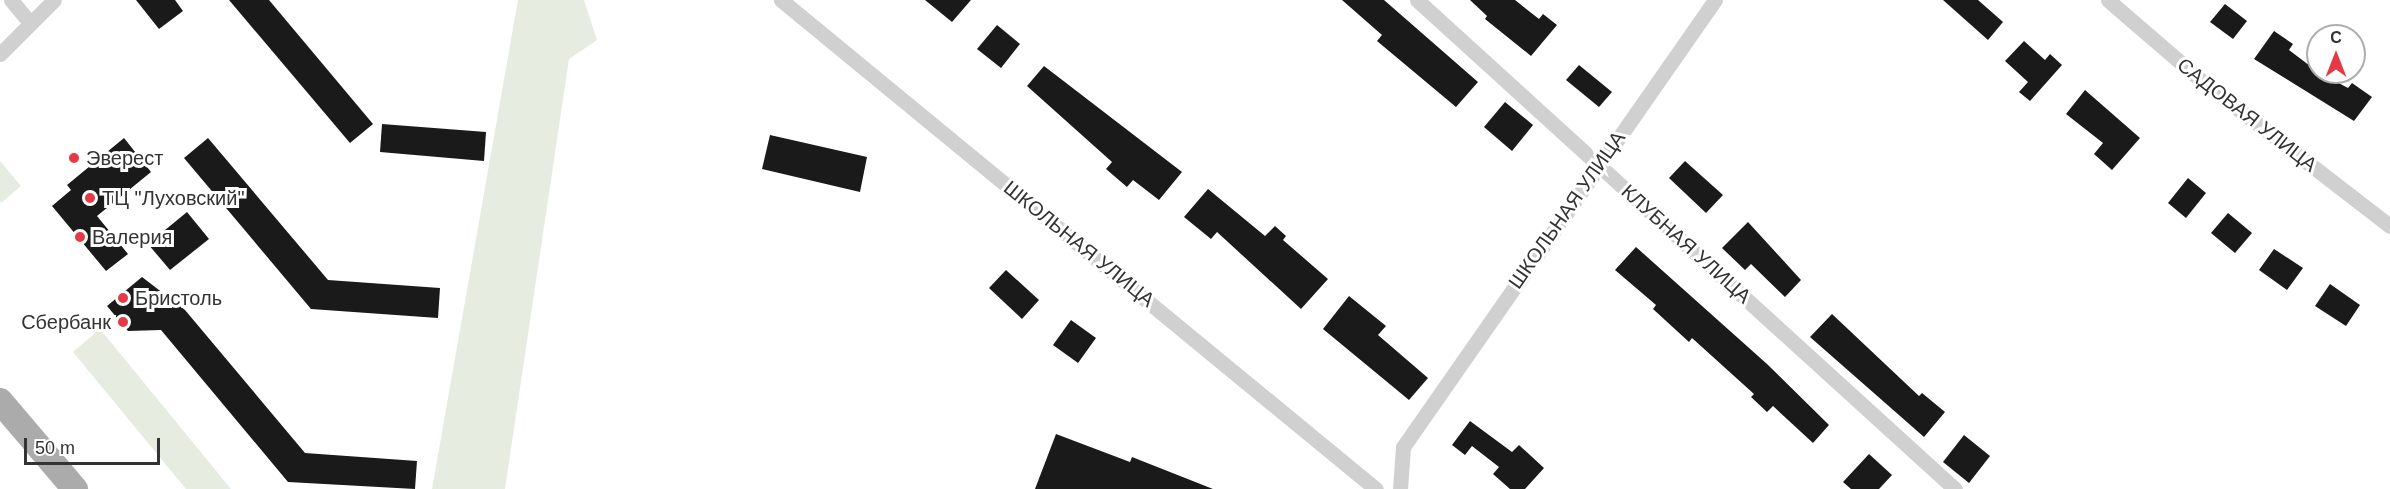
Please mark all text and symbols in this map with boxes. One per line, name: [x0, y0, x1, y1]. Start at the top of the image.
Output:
north arrow: [2306, 24, 2366, 84]
text: С: [2330, 29, 2342, 46]
street label: САДОВАЯ УЛИЦА: [2172, 53, 2322, 177]
street label: ШКОЛЬНАЯ УЛИЦА: [1504, 127, 1630, 293]
place label: Эверест: [86, 146, 163, 170]
marker: Эверест: [67, 151, 81, 165]
street label: ШКОЛЬНАЯ УЛИЦА: [999, 176, 1159, 312]
street label: КЛУБНАЯ УЛИЦА: [1616, 180, 1756, 308]
place label: ТЦ "Луховский": [102, 186, 245, 210]
marker: ТЦ "Луховский": [83, 191, 97, 205]
place label: Валерия: [92, 225, 172, 249]
marker: Валерия: [73, 230, 87, 244]
place label: Бристоль: [135, 286, 222, 310]
marker: Бристоль: [116, 291, 130, 305]
place label: Сбербанк: [21, 310, 111, 334]
marker: Сбербанк: [116, 315, 130, 329]
scale bar: [27, 426, 164, 464]
text: 50 m: [35, 438, 75, 458]

